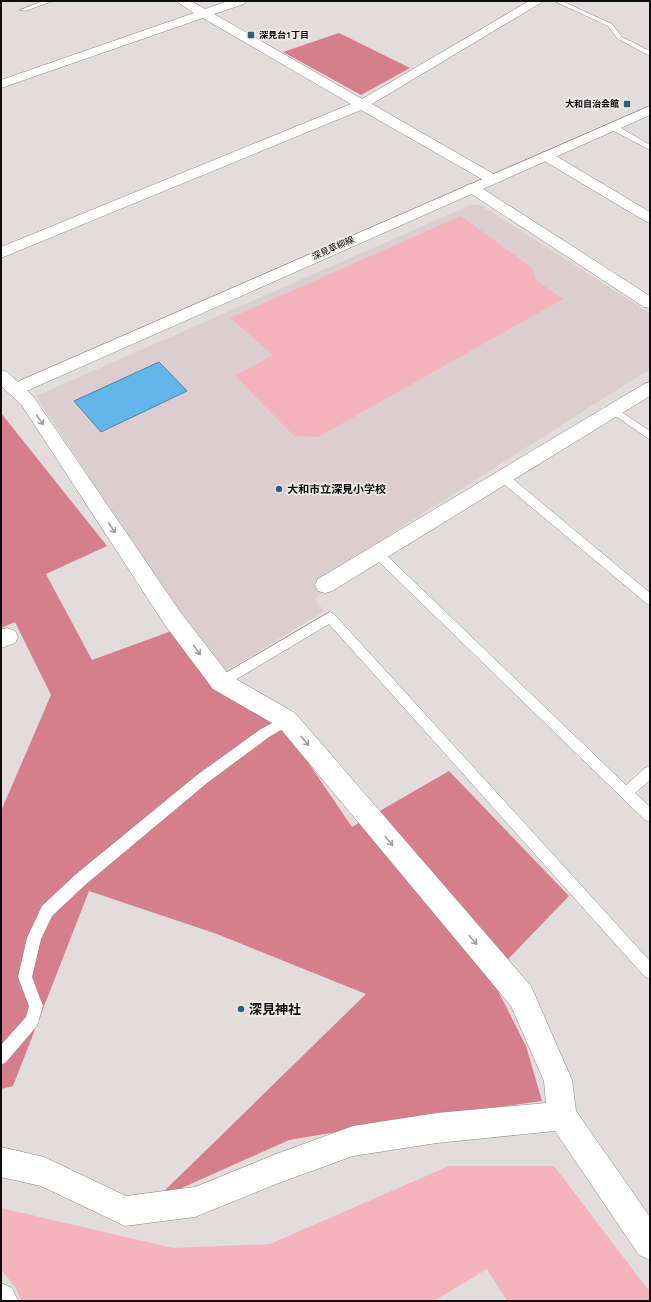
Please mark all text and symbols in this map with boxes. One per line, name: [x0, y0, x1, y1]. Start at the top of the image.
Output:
marker: 深見台1丁目: [246, 30, 256, 40]
place label: 深見台1丁目: [259, 30, 309, 40]
place label: 大和自治会館: [565, 99, 619, 109]
marker: 大和自治会館: [622, 99, 632, 109]
street label: 深見草柳線: [310, 234, 356, 262]
one-way arrow: [36, 414, 44, 425]
place label: 大和市立深見小学校: [287, 483, 386, 495]
marker: 大和市立深見小学校: [274, 484, 284, 494]
one-way arrow: [108, 522, 116, 533]
one-way arrow: [193, 645, 201, 656]
one-way arrow: [301, 736, 310, 747]
one-way arrow: [385, 835, 394, 846]
one-way arrow: [469, 935, 478, 945]
place label: 深見神社: [249, 1002, 301, 1016]
marker: 深見神社: [236, 1004, 246, 1014]

